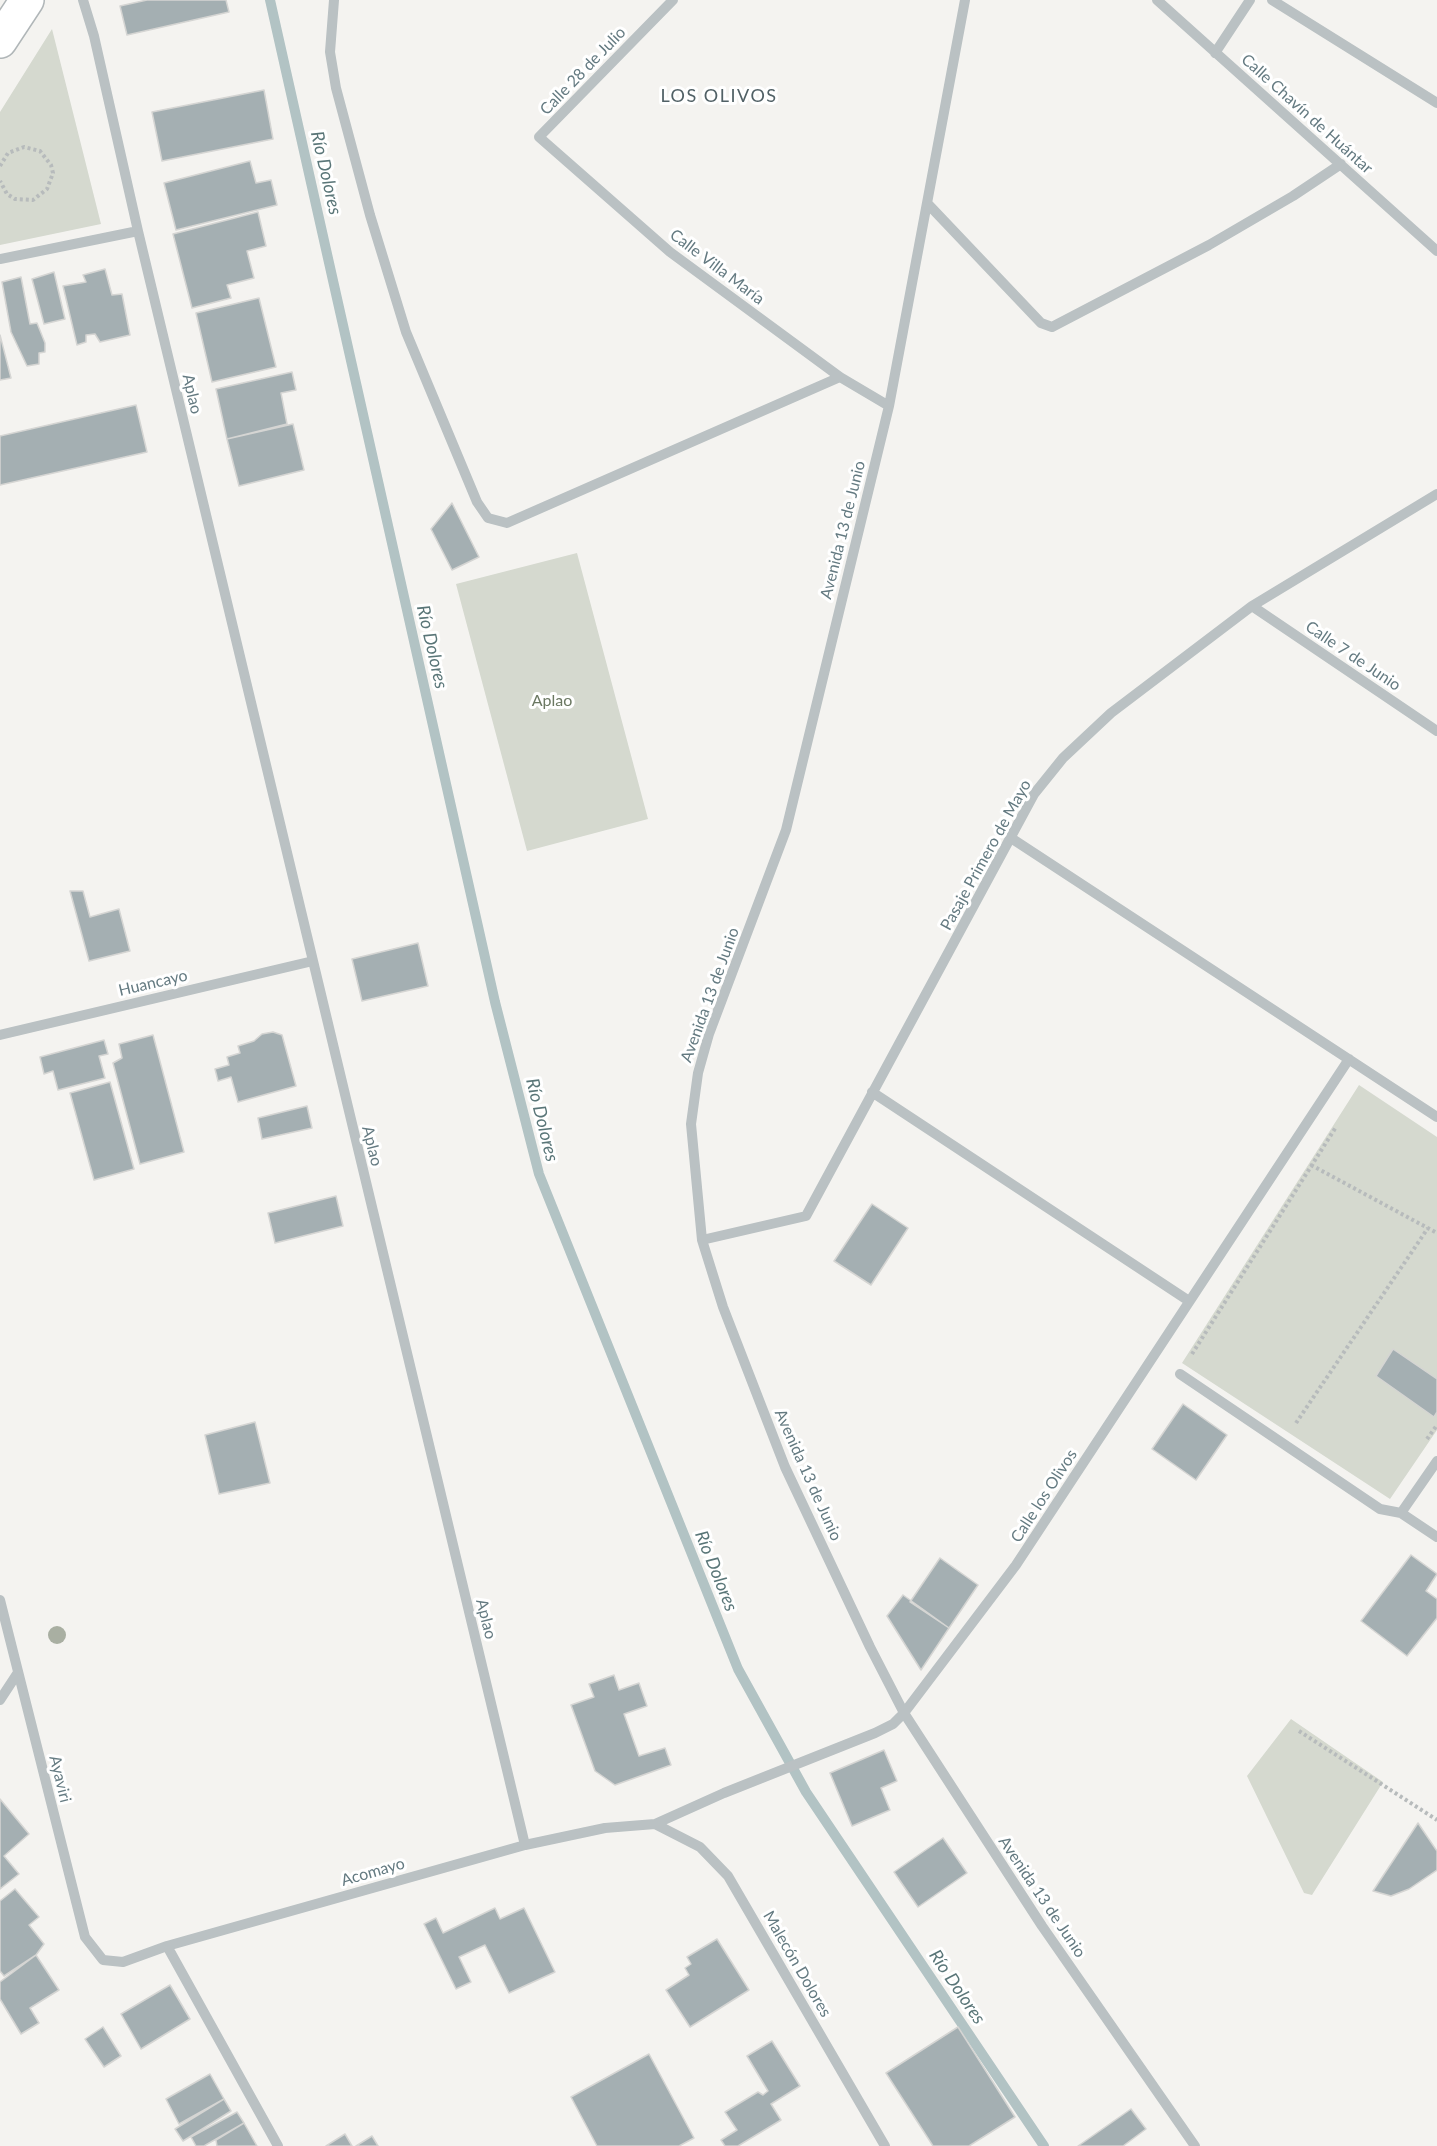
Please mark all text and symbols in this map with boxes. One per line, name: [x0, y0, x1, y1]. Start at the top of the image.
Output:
street label: Calle 28 de Julio: [536, 23, 630, 119]
street label: Calle Chavín de Huántar: [1237, 50, 1377, 178]
district label: LOS OLIVOS: [660, 85, 778, 107]
water label: Río Dolores: [306, 129, 346, 217]
street label: Calle Villa María: [666, 225, 768, 309]
street label: Aplao: [178, 372, 206, 416]
street label: Avenida 13 de Junio: [817, 459, 869, 601]
water label: Río Dolores: [412, 603, 452, 691]
street label: Calle 7 de Junio: [1302, 617, 1404, 695]
park label: Aplao: [532, 691, 572, 711]
street label: Pasaje Primero de Mayo: [937, 776, 1035, 934]
street label: Avenida 13 de Junio: [677, 925, 743, 1065]
street label: Huancayo: [117, 966, 189, 1000]
water label: Río Dolores: [521, 1076, 563, 1164]
street label: Aplao: [358, 1124, 386, 1168]
street label: Avenida 13 de Junio: [770, 1406, 846, 1544]
street label: Calle los Olivos: [1007, 1446, 1081, 1546]
water label: Río Dolores: [690, 1527, 742, 1615]
street label: Aplao: [472, 1597, 500, 1641]
street label: Ayaviri: [45, 1753, 75, 1805]
street label: Avenida 13 de Junio: [994, 1833, 1090, 1961]
street label: Acomayo: [339, 1854, 407, 1890]
street label: Malecón Dolores: [759, 1908, 835, 2020]
water label: Río Dolores: [924, 1946, 990, 2028]

